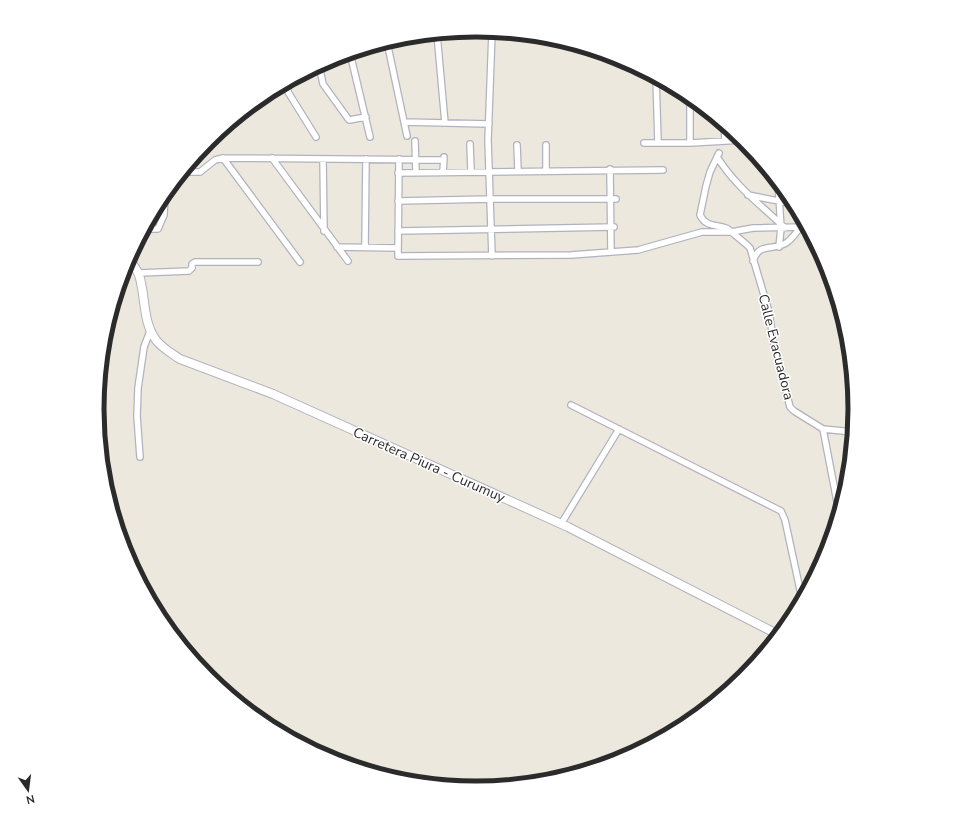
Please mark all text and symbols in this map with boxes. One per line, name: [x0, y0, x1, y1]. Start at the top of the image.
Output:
street label: Calle Evacuadora: [754, 292, 798, 402]
street label: Carretera Piura - Curumuy: [350, 423, 509, 508]
north arrow: [8, 770, 48, 810]
text: N: [24, 791, 36, 807]

